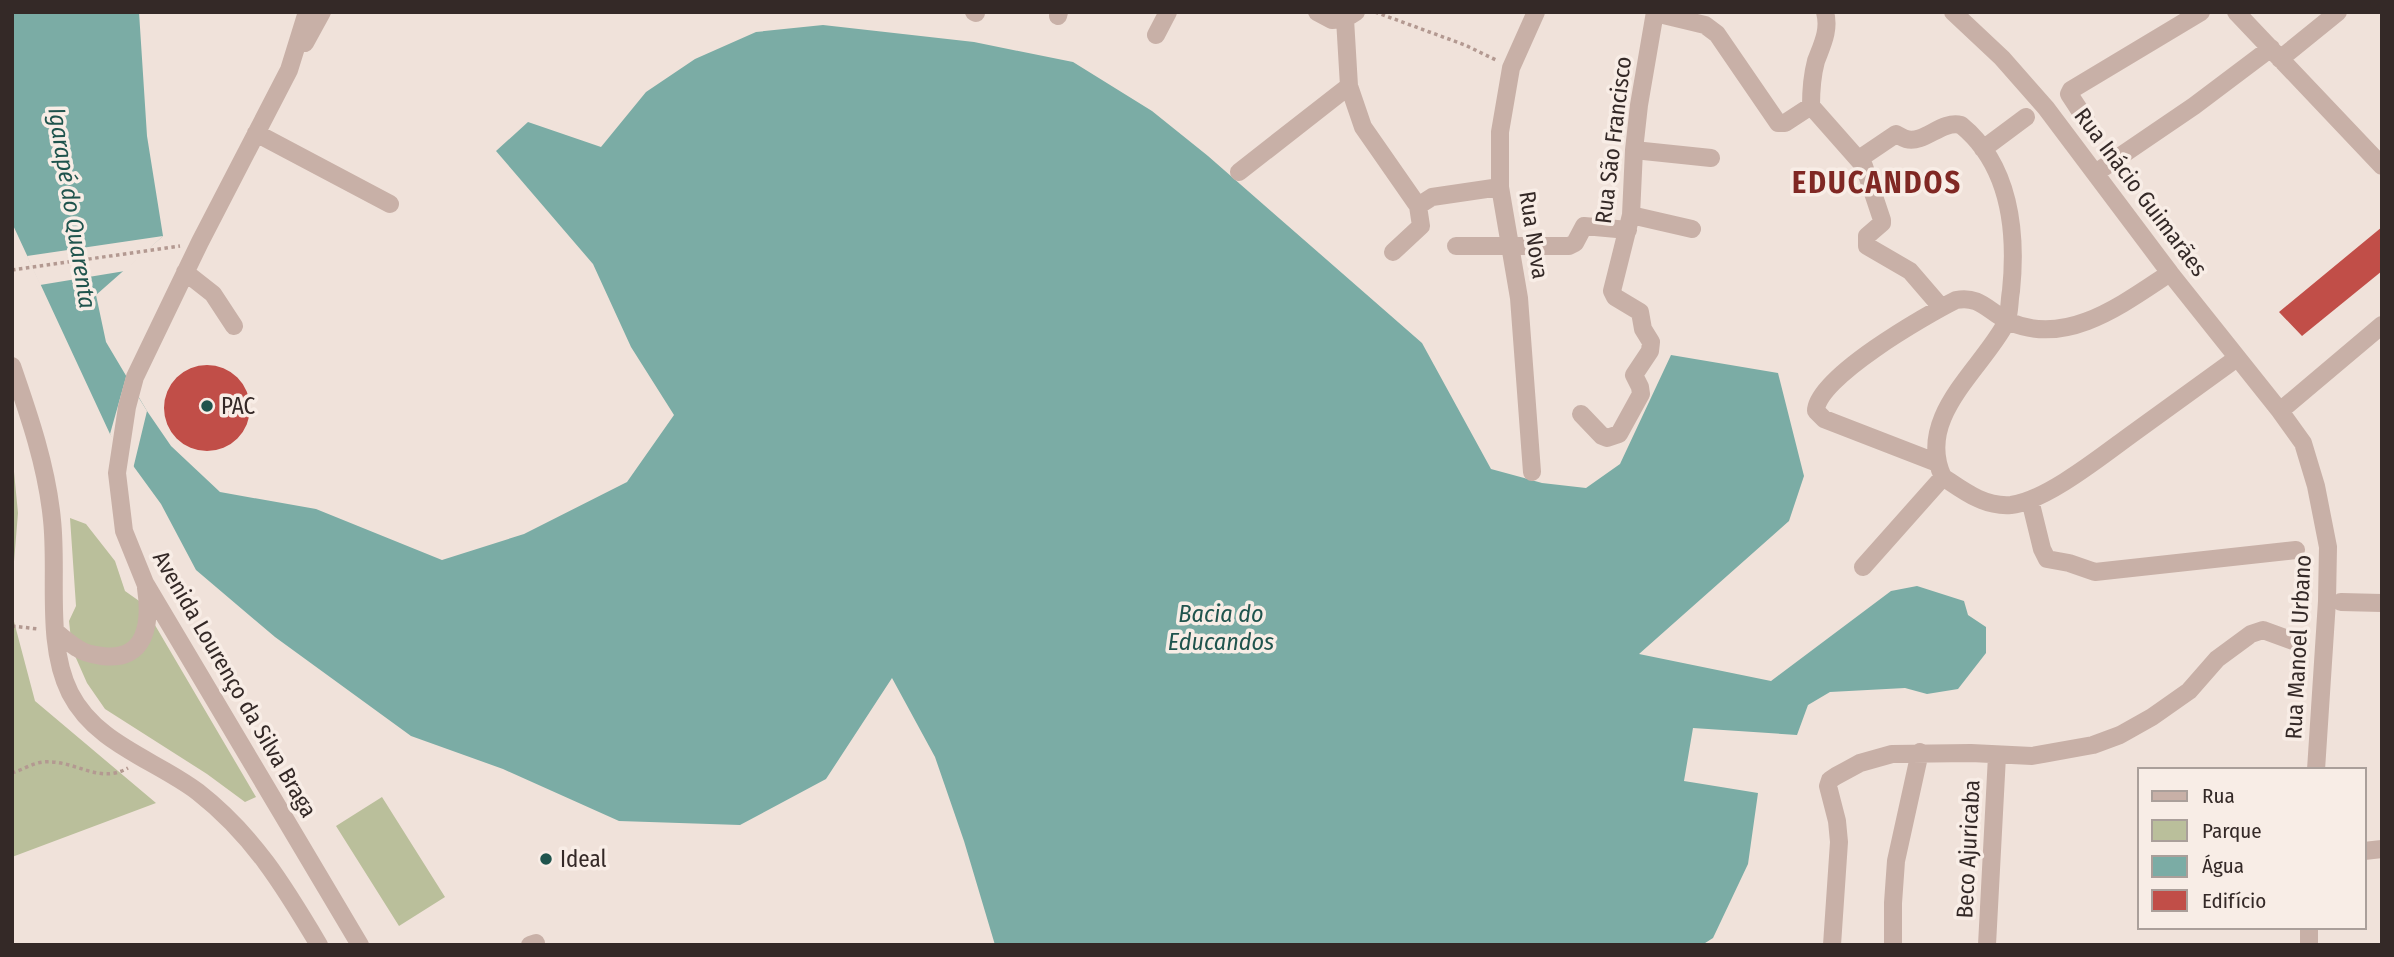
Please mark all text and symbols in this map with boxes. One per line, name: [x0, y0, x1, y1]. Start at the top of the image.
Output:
street label: Rua São Francisco: [1589, 55, 1637, 225]
street label: Rua Inácio Guimarães: [2069, 102, 2214, 282]
water label: Igarapé do Quarenta: [42, 106, 102, 310]
district label: EDUCANDOS: [1792, 165, 1962, 201]
street label: Rua Nova: [1513, 189, 1555, 281]
place label: PAC: [221, 392, 256, 420]
marker: PAC: [199, 398, 215, 414]
street label: Avenida Lourenço da Silva Braga: [147, 546, 323, 822]
street label: Rua Manoel Urbano: [2279, 554, 2317, 740]
water label: Bacia do Educandos: [1168, 600, 1274, 656]
legend: [2138, 768, 2366, 929]
street label: Beco Ajuricaba: [1950, 779, 1986, 919]
text: Rua: [2202, 783, 2235, 809]
text: Parque: [2202, 818, 2262, 844]
place label: Ideal: [560, 845, 607, 873]
marker: Ideal: [538, 851, 554, 867]
text: Água: [2202, 853, 2244, 879]
text: Edifício: [2202, 888, 2266, 914]

